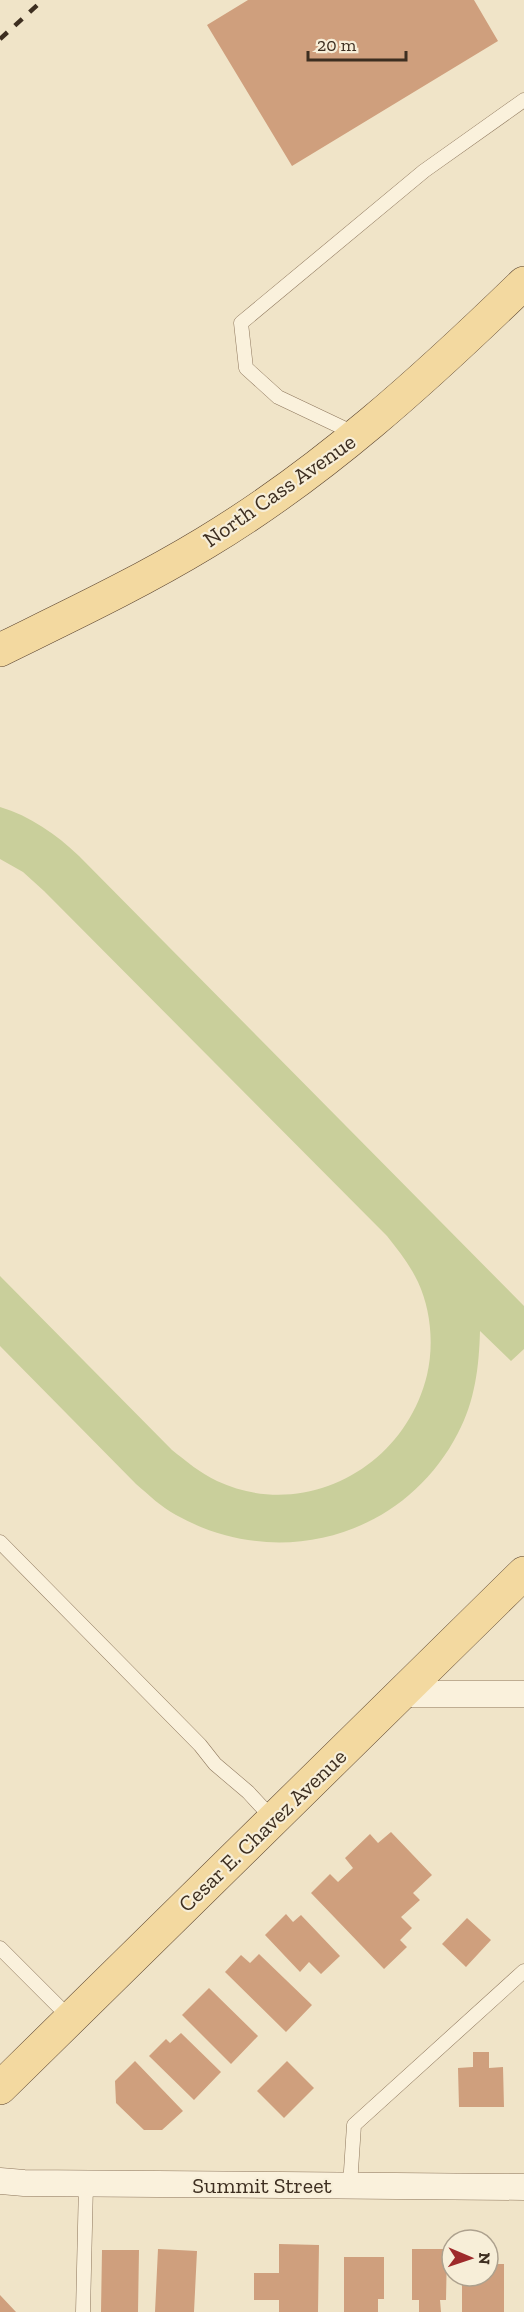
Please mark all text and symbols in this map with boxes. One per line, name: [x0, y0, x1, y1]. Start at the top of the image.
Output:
scale bar: [308, 24, 406, 62]
text: 20 m: [317, 34, 357, 56]
street label: North Cass Avenue: [198, 428, 361, 553]
street label: Cesar E. Chavez Avenue: [173, 1743, 352, 1918]
street label: Summit Street: [192, 2172, 333, 2199]
north arrow: [440, 2228, 500, 2288]
text: N: [475, 2252, 494, 2265]

